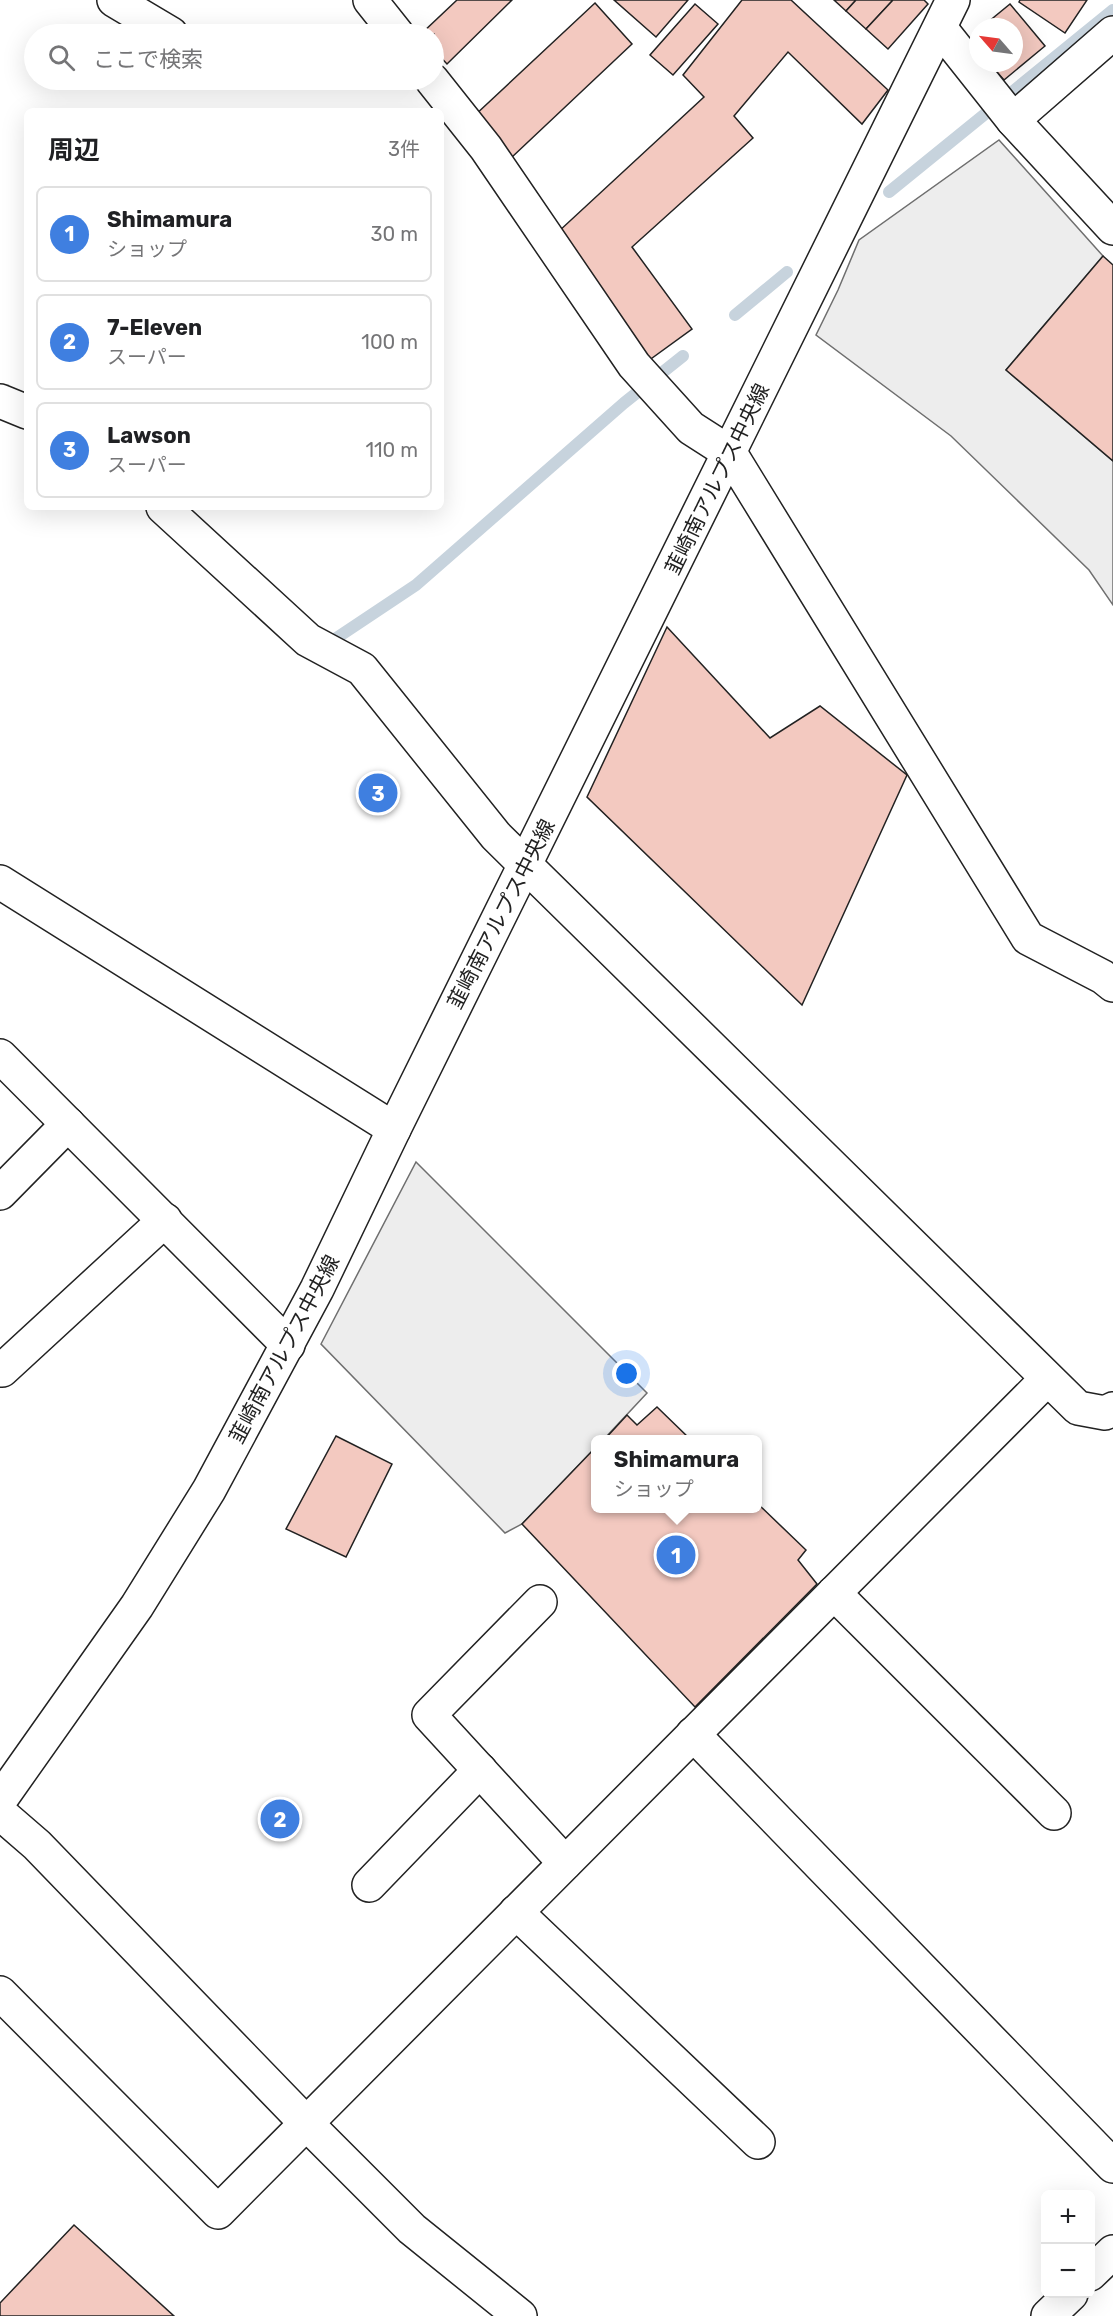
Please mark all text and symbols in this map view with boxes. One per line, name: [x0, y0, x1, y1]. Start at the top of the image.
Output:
north arrow: [969, 18, 1023, 72]
search box: [24, 24, 444, 90]
icon: search: [45, 41, 78, 74]
text: ここで検索: [93, 46, 203, 73]
text: 周辺: [48, 135, 100, 166]
text: 3件: [388, 137, 420, 161]
text: Shimamura: [107, 206, 232, 233]
text: 1: [65, 222, 74, 246]
text: 30 m: [371, 222, 418, 246]
text: ショップ: [107, 237, 187, 261]
text: 7-Eleven: [107, 314, 202, 341]
text: 2: [63, 330, 76, 354]
text: 100 m: [361, 330, 418, 354]
text: スーパー: [107, 345, 187, 369]
street label: 韮崎南アルプス中央線: [660, 379, 774, 579]
text: Lawson: [107, 422, 191, 449]
text: 3: [63, 438, 76, 462]
text: 110 m: [366, 438, 418, 462]
text: スーパー: [107, 453, 187, 477]
pin: 3: [358, 770, 398, 816]
street label: 韮崎南アルプス中央線: [442, 815, 560, 1013]
street label: 韮崎南アルプス中央線: [224, 1251, 344, 1447]
your location: [612, 1359, 641, 1388]
popup: [591, 1435, 762, 1513]
text: Shimamura: [614, 1446, 739, 1473]
text: ショップ: [614, 1477, 694, 1501]
pin: 1: [656, 1532, 696, 1578]
pin: 2: [260, 1796, 300, 1842]
map controls: [1041, 2190, 1095, 2298]
button: +: [1041, 2190, 1095, 2244]
button: −: [1041, 2244, 1095, 2298]

